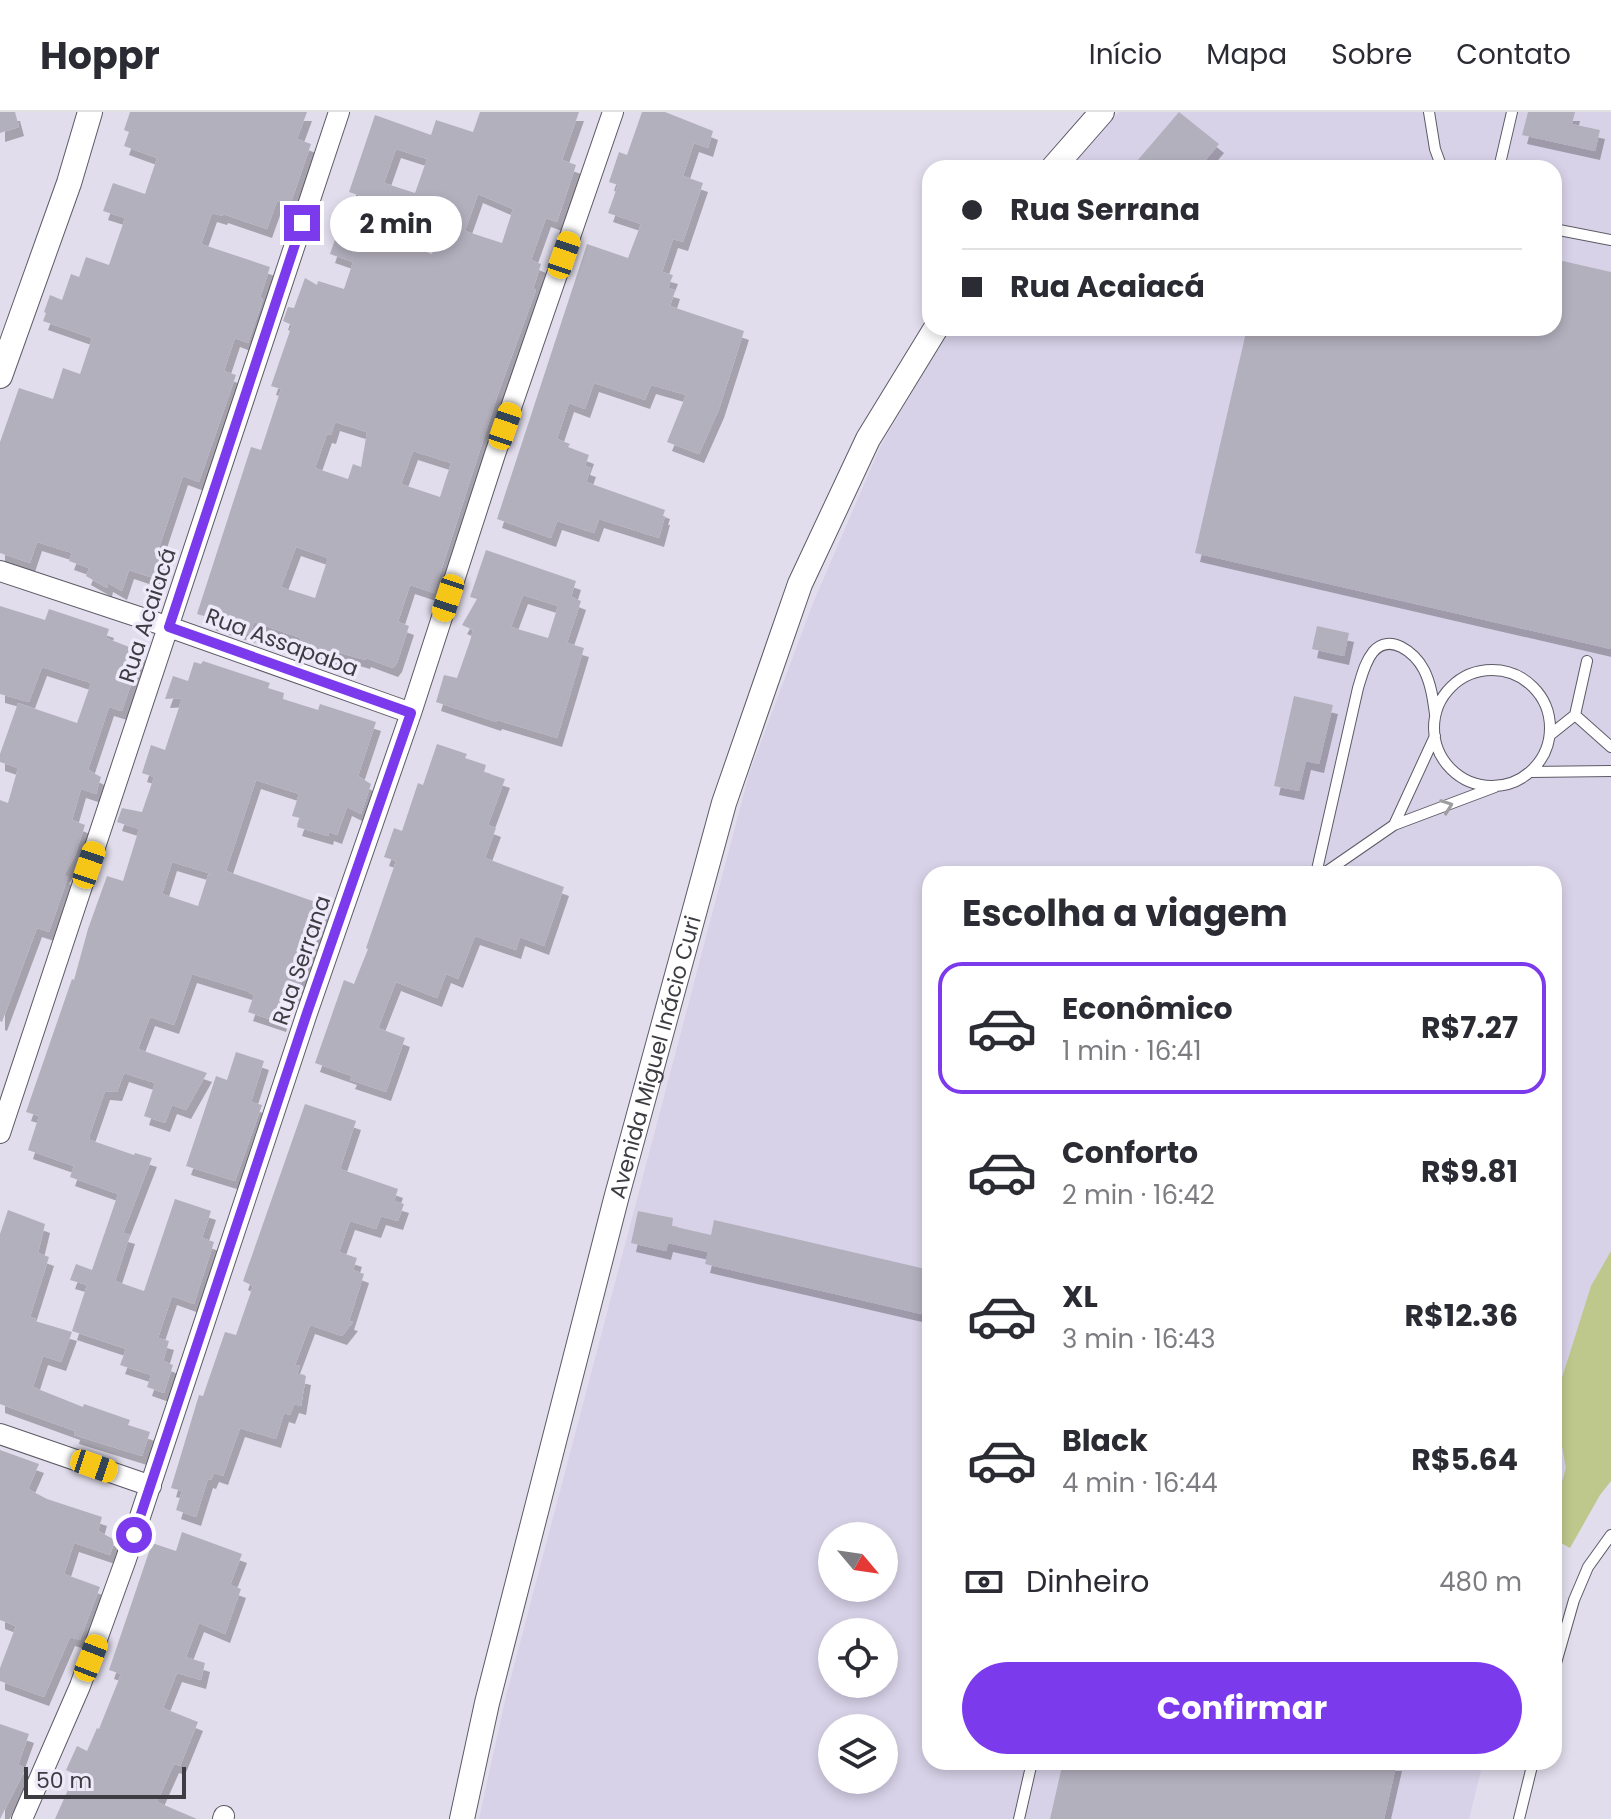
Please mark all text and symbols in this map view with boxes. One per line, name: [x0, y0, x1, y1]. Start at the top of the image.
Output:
text: Hoppr: [40, 29, 160, 82]
text: Início: [1089, 35, 1162, 74]
text: Mapa: [1206, 35, 1287, 74]
text: Sobre: [1331, 35, 1412, 74]
text: Contato: [1456, 35, 1571, 74]
text: Rua Serrana: [1010, 188, 1200, 231]
callout: 2 min: [330, 195, 462, 251]
route end: [284, 205, 320, 241]
text: 2 min: [359, 206, 433, 242]
car: [545, 228, 583, 282]
text: Rua Acaiacá: [1010, 265, 1205, 308]
car: [486, 399, 524, 453]
street label: Rua Acaiacá: [111, 544, 184, 686]
car: [429, 571, 467, 625]
street label: Rua Assapaba: [201, 600, 362, 684]
one-way arrow: [1439, 799, 1453, 816]
car: [70, 838, 108, 892]
text: Escolha a viagem: [962, 888, 1288, 939]
street label: Rua Serrana: [265, 891, 338, 1029]
street label: Avenida Miguel Inácio Curi: [602, 912, 709, 1202]
text: Econômico: [1062, 987, 1233, 1030]
icon: car: [966, 992, 1038, 1064]
text: R$7.27: [1421, 1006, 1518, 1049]
text: 1 min · 16:41: [1062, 1033, 1202, 1069]
text: Conforto: [1062, 1131, 1198, 1174]
icon: car: [966, 1136, 1038, 1208]
text: R$9.81: [1421, 1150, 1518, 1193]
text: 2 min · 16:42: [1062, 1177, 1215, 1213]
text: XL: [1062, 1275, 1098, 1318]
icon: car: [966, 1280, 1038, 1352]
text: R$12.36: [1405, 1294, 1518, 1337]
text: 3 min · 16:43: [1062, 1321, 1216, 1357]
text: Black: [1062, 1419, 1148, 1462]
icon: car: [966, 1424, 1038, 1496]
text: R$5.64: [1411, 1438, 1518, 1481]
car: [67, 1447, 121, 1485]
text: 4 min · 16:44: [1062, 1465, 1218, 1501]
route start: [116, 1517, 152, 1553]
north arrow: [818, 1522, 898, 1602]
map controls: [818, 1522, 898, 1794]
icon: cash: [962, 1560, 1006, 1604]
text: Dinheiro: [1026, 1560, 1149, 1603]
text: 480 m: [1439, 1564, 1522, 1600]
button: locate: [818, 1618, 898, 1698]
car: [71, 1631, 111, 1685]
button: Confirmar: [962, 1662, 1522, 1754]
button: layers: [818, 1714, 898, 1794]
scale bar: [24, 1763, 186, 1799]
text: 50 m: [36, 1765, 92, 1796]

